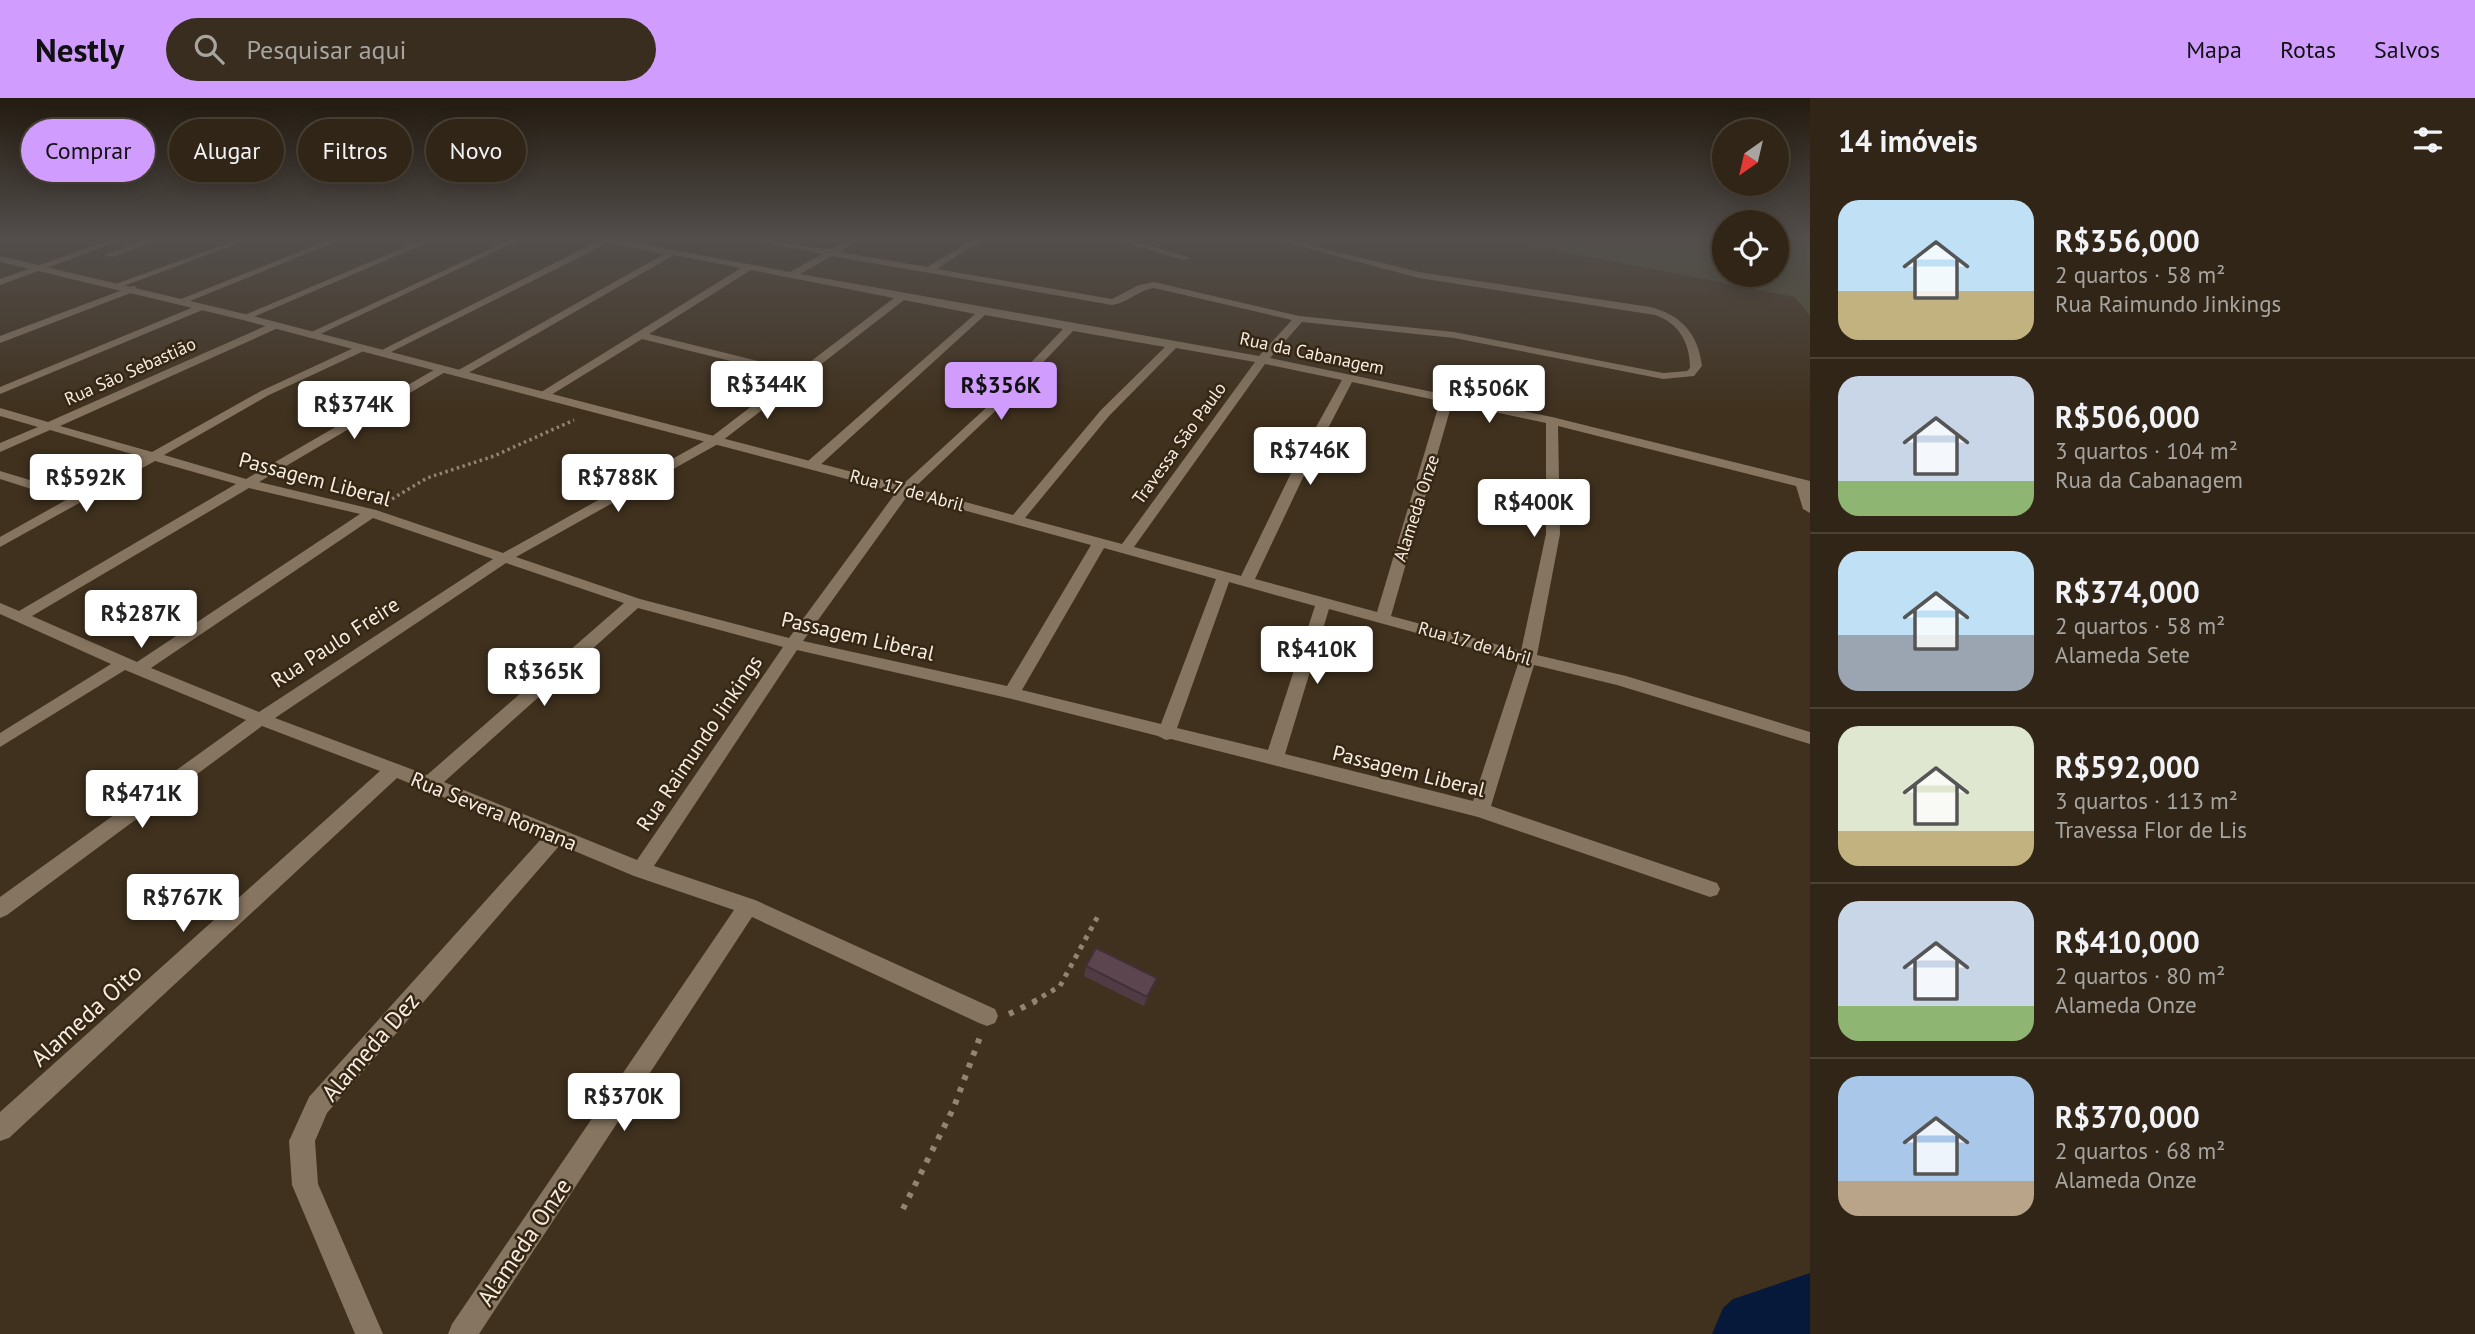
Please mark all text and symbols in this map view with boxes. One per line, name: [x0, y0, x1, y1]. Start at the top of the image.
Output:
search box: [166, 18, 656, 81]
text: Nestly: [35, 28, 124, 71]
icon: search: [190, 30, 228, 68]
text: Pesquisar aqui: [246, 33, 407, 66]
text: Mapa: [2186, 34, 2242, 65]
text: Rotas: [2280, 34, 2336, 65]
text: Salvos: [2374, 34, 2440, 65]
chip: Comprar: [21, 119, 155, 182]
chip: Alugar: [169, 119, 284, 182]
chip: Filtros: [298, 119, 412, 182]
chip: Novo: [426, 119, 526, 182]
north arrow: [1712, 119, 1788, 196]
map controls: [1712, 119, 1789, 287]
text: 14 imóveis: [1838, 121, 1978, 160]
icon: filters: [2409, 121, 2447, 159]
button: locate: [1712, 210, 1789, 287]
text: R$356,000: [2055, 221, 2200, 260]
icon: home: [1894, 228, 1978, 312]
text: 2 quartos · 58 m²: [2055, 260, 2225, 289]
text: Rua Raimundo Jinkings: [2055, 289, 2281, 318]
street label: Rua da Cabanagem: [1238, 326, 1386, 380]
street label: Rua São Sebastião: [61, 332, 199, 410]
pin: R$344K: [710, 362, 824, 421]
pin: R$356K: [944, 362, 1058, 422]
pin: R$506K: [1432, 366, 1546, 425]
text: R$344K: [727, 369, 807, 398]
text: R$356K: [961, 370, 1041, 399]
text: R$506K: [1449, 373, 1529, 402]
street label: Travessa São Paulo: [1127, 377, 1231, 509]
pin: R$374K: [297, 382, 411, 441]
text: R$374K: [314, 389, 394, 418]
text: R$506,000: [2055, 397, 2200, 436]
icon: home: [1894, 404, 1978, 488]
pin: R$746K: [1253, 428, 1367, 487]
text: R$746K: [1270, 435, 1350, 464]
text: 3 quartos · 104 m²: [2055, 436, 2238, 465]
street label: Passagem Liberal: [236, 446, 394, 512]
street label: Alameda Onze: [1388, 452, 1444, 564]
pin: R$592K: [29, 454, 143, 514]
pin: R$788K: [561, 454, 675, 514]
text: R$592K: [46, 462, 126, 491]
text: R$788K: [578, 462, 658, 491]
street label: Rua 17 de Abril: [848, 464, 967, 516]
text: Rua da Cabanagem: [2055, 465, 2243, 494]
pin: R$400K: [1477, 480, 1591, 539]
text: R$400K: [1494, 487, 1574, 516]
text: R$374,000: [2055, 572, 2200, 611]
icon: home: [1894, 579, 1978, 663]
pin: R$287K: [84, 590, 198, 650]
street label: Rua Paulo Freire: [266, 591, 404, 693]
text: R$287K: [101, 598, 181, 627]
street label: Passagem Liberal: [779, 605, 937, 667]
text: 2 quartos · 58 m²: [2055, 611, 2225, 640]
street label: Rua 17 de Abril: [1416, 616, 1535, 670]
pin: R$410K: [1260, 626, 1374, 686]
text: R$410K: [1277, 634, 1357, 663]
text: Alameda Sete: [2055, 640, 2190, 669]
pin: R$365K: [487, 648, 601, 708]
street label: Rua Raimundo Jinkings: [630, 650, 768, 836]
text: R$365K: [504, 656, 584, 685]
street label: Passagem Liberal: [1330, 739, 1488, 803]
text: R$592,000: [2055, 747, 2200, 786]
icon: home: [1894, 754, 1978, 838]
street label: Rua Severa Romana: [407, 765, 581, 857]
pin: R$471K: [85, 770, 199, 830]
text: R$471K: [102, 778, 182, 807]
text: 3 quartos · 113 m²: [2055, 786, 2238, 815]
text: Travessa Flor de Lis: [2055, 815, 2247, 844]
pin: R$767K: [126, 874, 240, 934]
text: R$767K: [143, 882, 223, 911]
text: R$410,000: [2055, 922, 2200, 961]
icon: home: [1894, 929, 1978, 1013]
street label: Alameda Oito: [24, 957, 148, 1073]
text: 2 quartos · 80 m²: [2055, 961, 2225, 990]
street label: Alameda Dez: [314, 986, 426, 1108]
text: Alameda Onze: [2055, 990, 2197, 1019]
pin: R$370K: [567, 1074, 681, 1133]
text: R$370K: [584, 1081, 664, 1110]
text: R$370,000: [2055, 1097, 2200, 1136]
icon: home: [1894, 1104, 1978, 1188]
text: 2 quartos · 68 m²: [2055, 1136, 2225, 1165]
text: Alameda Onze: [2055, 1165, 2197, 1194]
street label: Alameda Onze: [470, 1172, 578, 1312]

